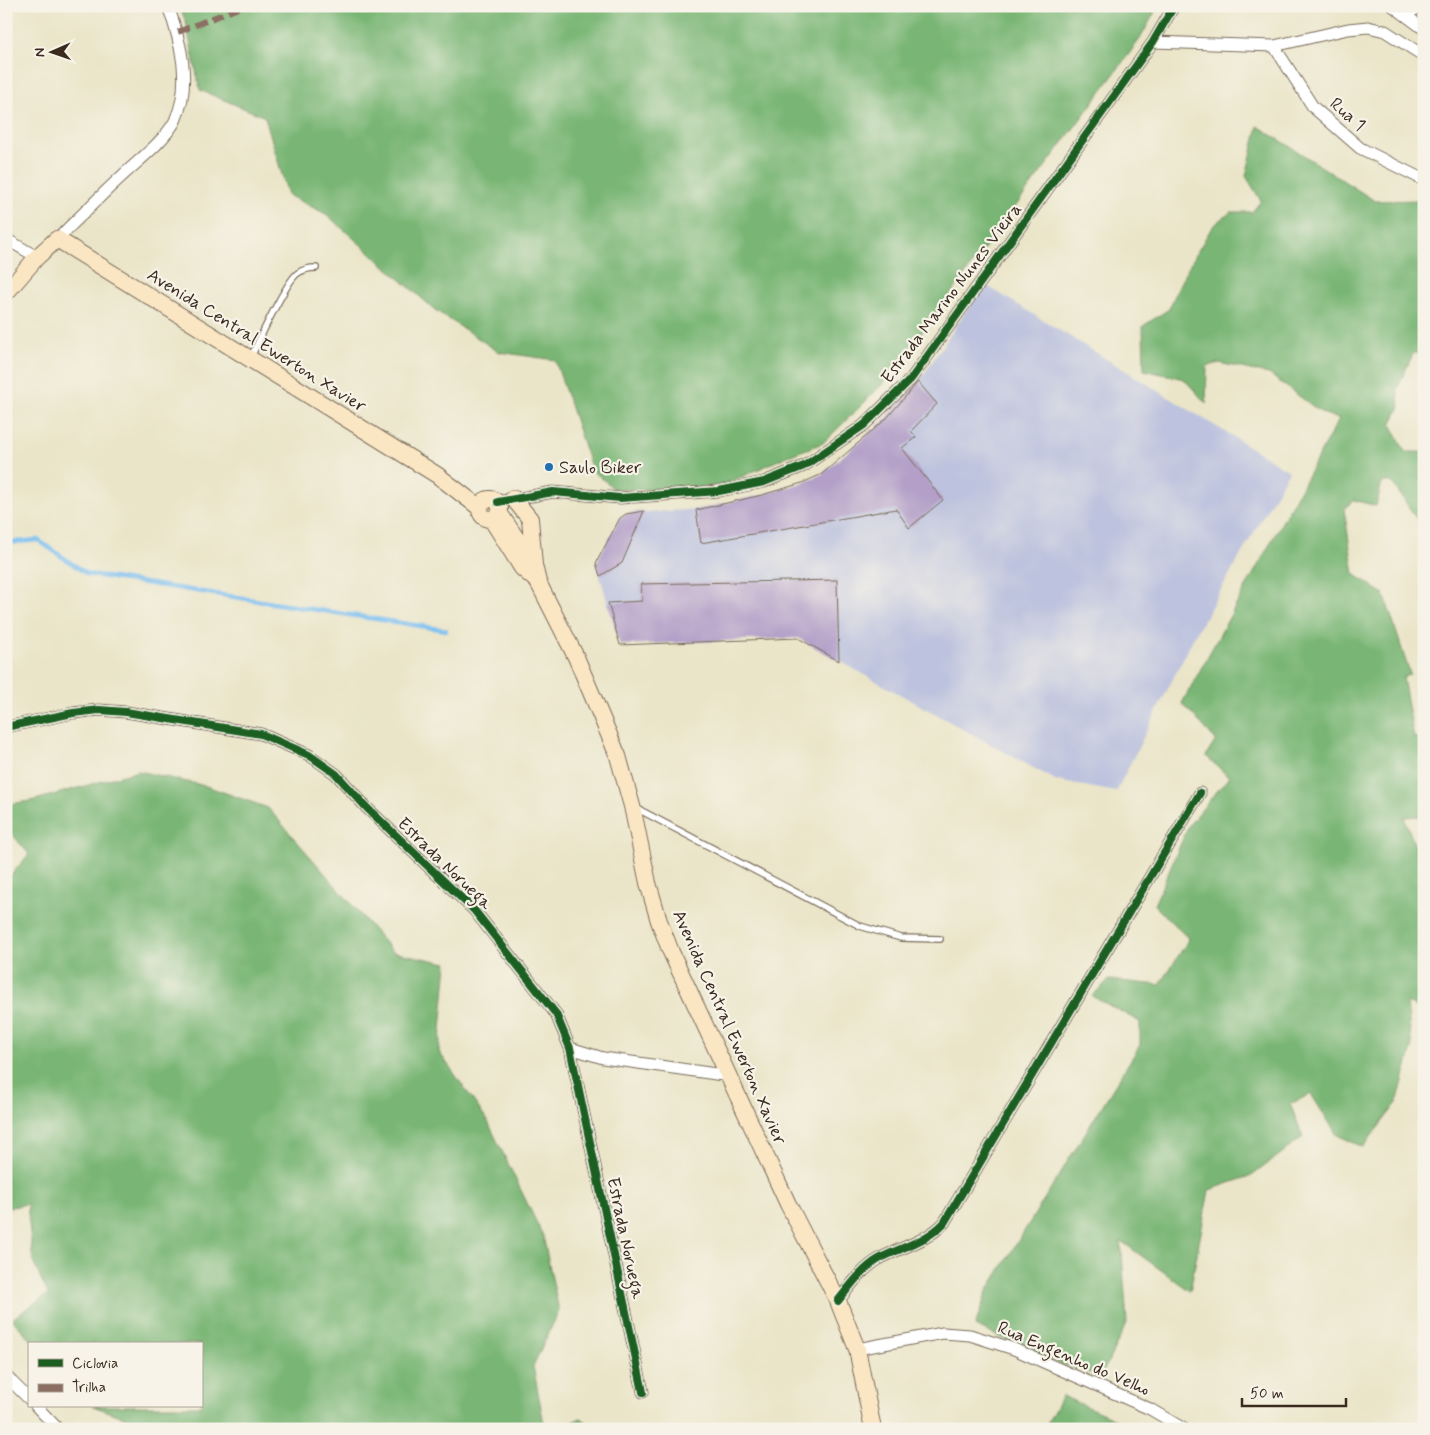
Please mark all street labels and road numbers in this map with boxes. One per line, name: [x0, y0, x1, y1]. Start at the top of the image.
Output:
street label: Rua 1: [1324, 92, 1370, 137]
street label: Estrada Marino Nunes Vieira: [876, 199, 1028, 389]
street label: Avenida Central Ewerton Xavier: [142, 263, 371, 419]
street label: Estrada Noruega: [390, 812, 497, 917]
street label: Avenida Central Ewerton Xavier: [666, 906, 792, 1149]
street label: Estrada Noruega: [598, 1175, 650, 1302]
street label: Rua Engenho do Velho: [993, 1316, 1154, 1404]

